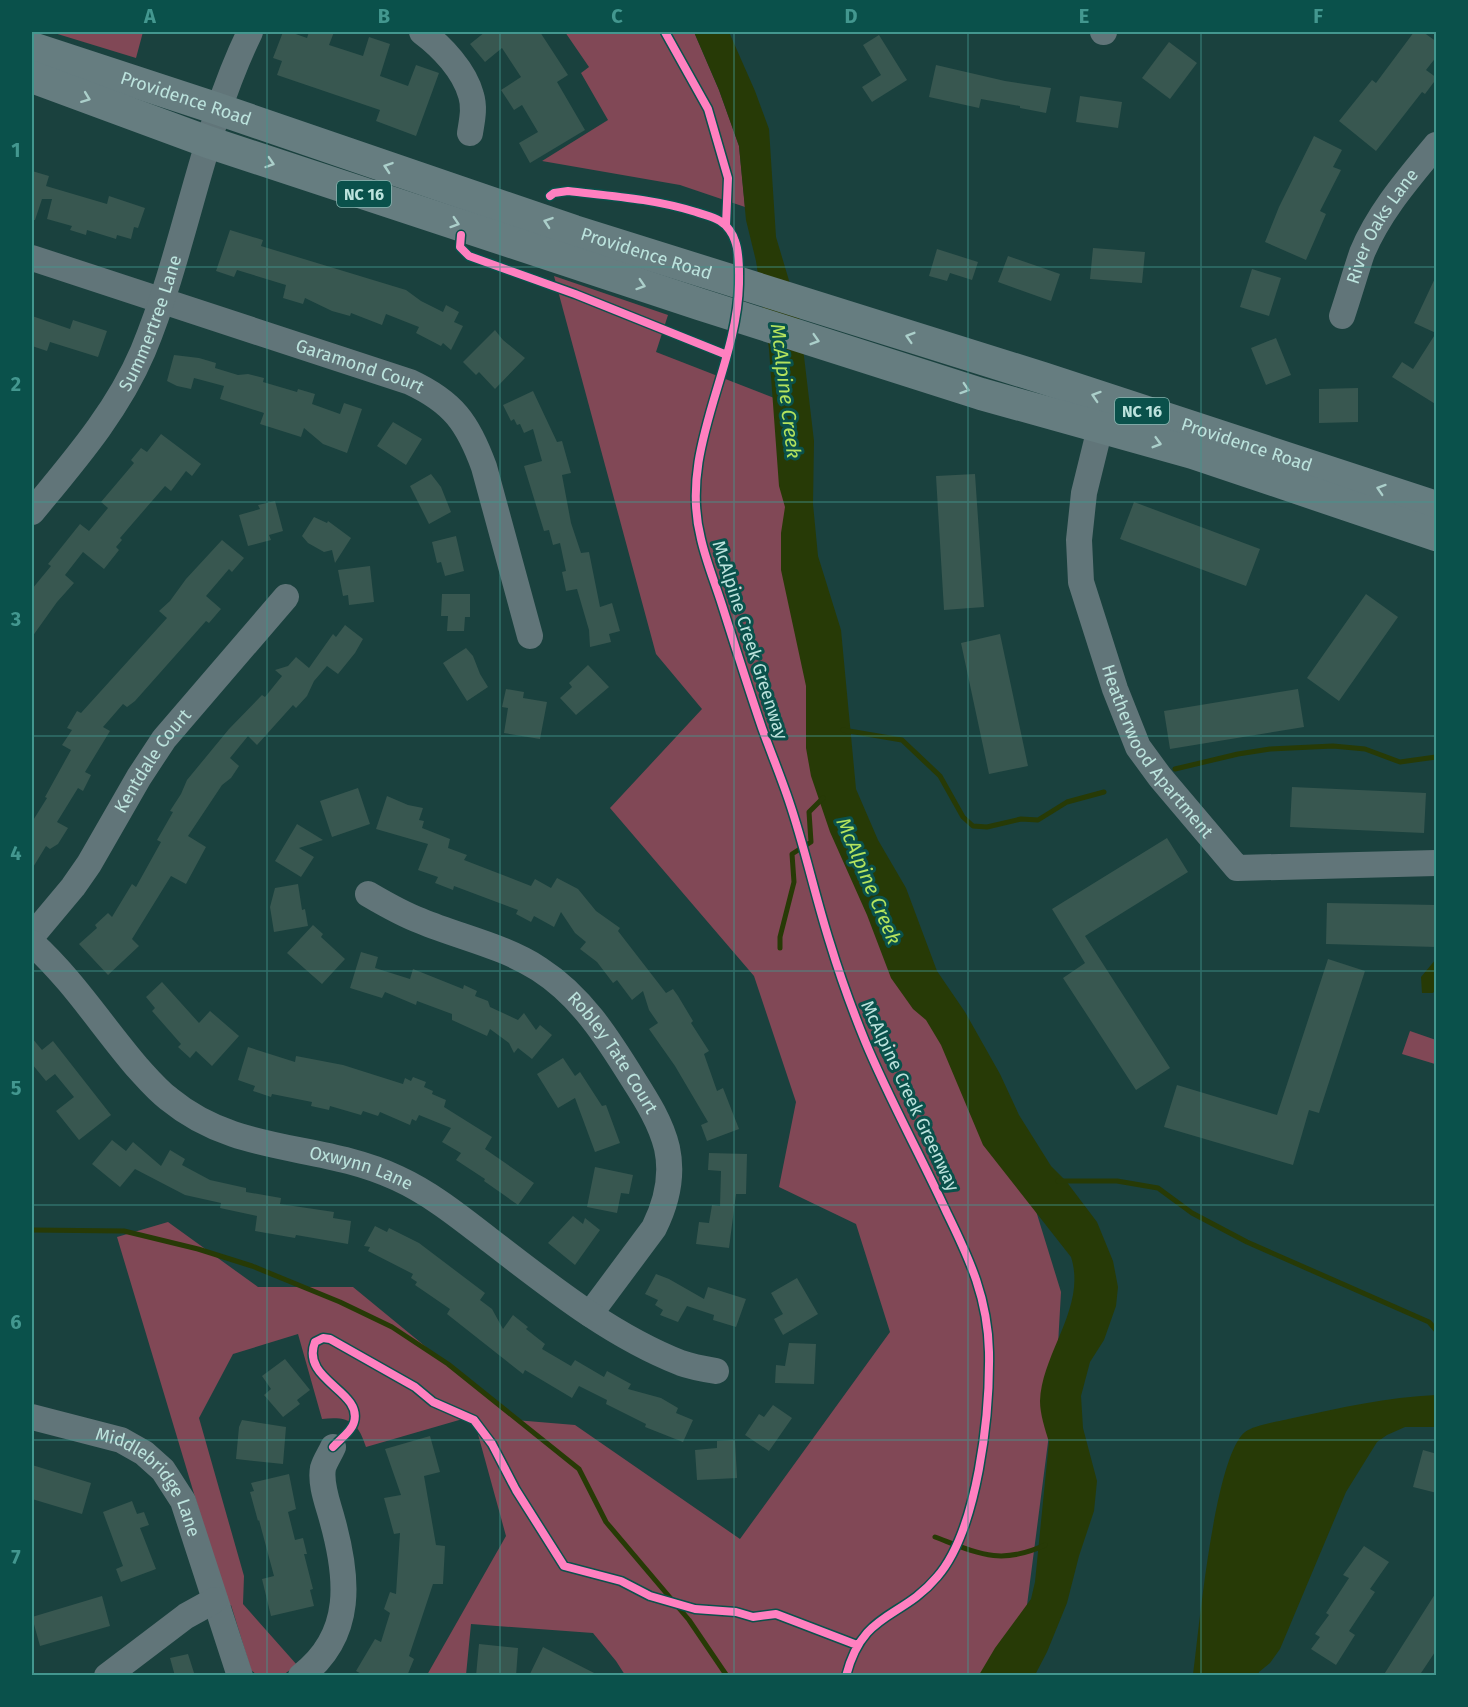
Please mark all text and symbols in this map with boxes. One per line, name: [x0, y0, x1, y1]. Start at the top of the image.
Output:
text: A: [143, 4, 157, 28]
text: B: [378, 4, 390, 28]
text: C: [611, 4, 623, 28]
text: D: [844, 4, 858, 28]
text: E: [1079, 4, 1089, 28]
text: F: [1313, 4, 1323, 28]
street label: Providence Road: [118, 67, 254, 131]
one-way arrow: [80, 91, 91, 103]
text: 1: [11, 138, 21, 162]
one-way arrow: [264, 156, 275, 168]
one-way arrow: [383, 162, 394, 175]
street label: River Oaks Lane: [1342, 164, 1423, 287]
road number: NC 16: [337, 181, 391, 207]
one-way arrow: [450, 216, 460, 229]
one-way arrow: [543, 217, 554, 230]
street label: Providence Road: [578, 223, 715, 285]
street label: Summertree Lane: [114, 253, 186, 395]
one-way arrow: [635, 277, 646, 290]
water label: McAlpine Creek: [766, 322, 806, 460]
one-way arrow: [905, 332, 916, 344]
one-way arrow: [809, 333, 820, 345]
street label: Garamond Court: [293, 334, 428, 398]
text: 2: [11, 372, 21, 396]
one-way arrow: [959, 381, 970, 394]
one-way arrow: [1091, 391, 1102, 403]
road number: NC 16: [1115, 398, 1169, 424]
street label: Providence Road: [1178, 413, 1315, 477]
one-way arrow: [1151, 436, 1162, 448]
one-way arrow: [1376, 484, 1387, 497]
street label: McAlpine Creek Greenway: [707, 538, 793, 742]
text: 3: [10, 607, 21, 631]
street label: Heatherwood Apartment: [1097, 662, 1218, 843]
street label: Kentdale Court: [110, 704, 196, 817]
water label: McAlpine Creek: [831, 814, 907, 948]
text: 4: [10, 841, 22, 865]
street label: Robley Tate Court: [563, 987, 663, 1118]
street label: McAlpine Creek Greenway: [856, 997, 964, 1195]
text: 5: [11, 1076, 22, 1100]
street label: Oxwynn Lane: [307, 1141, 417, 1195]
text: 6: [10, 1310, 22, 1334]
street label: Middlebridge Lane: [93, 1423, 205, 1540]
text: 7: [11, 1545, 21, 1569]

